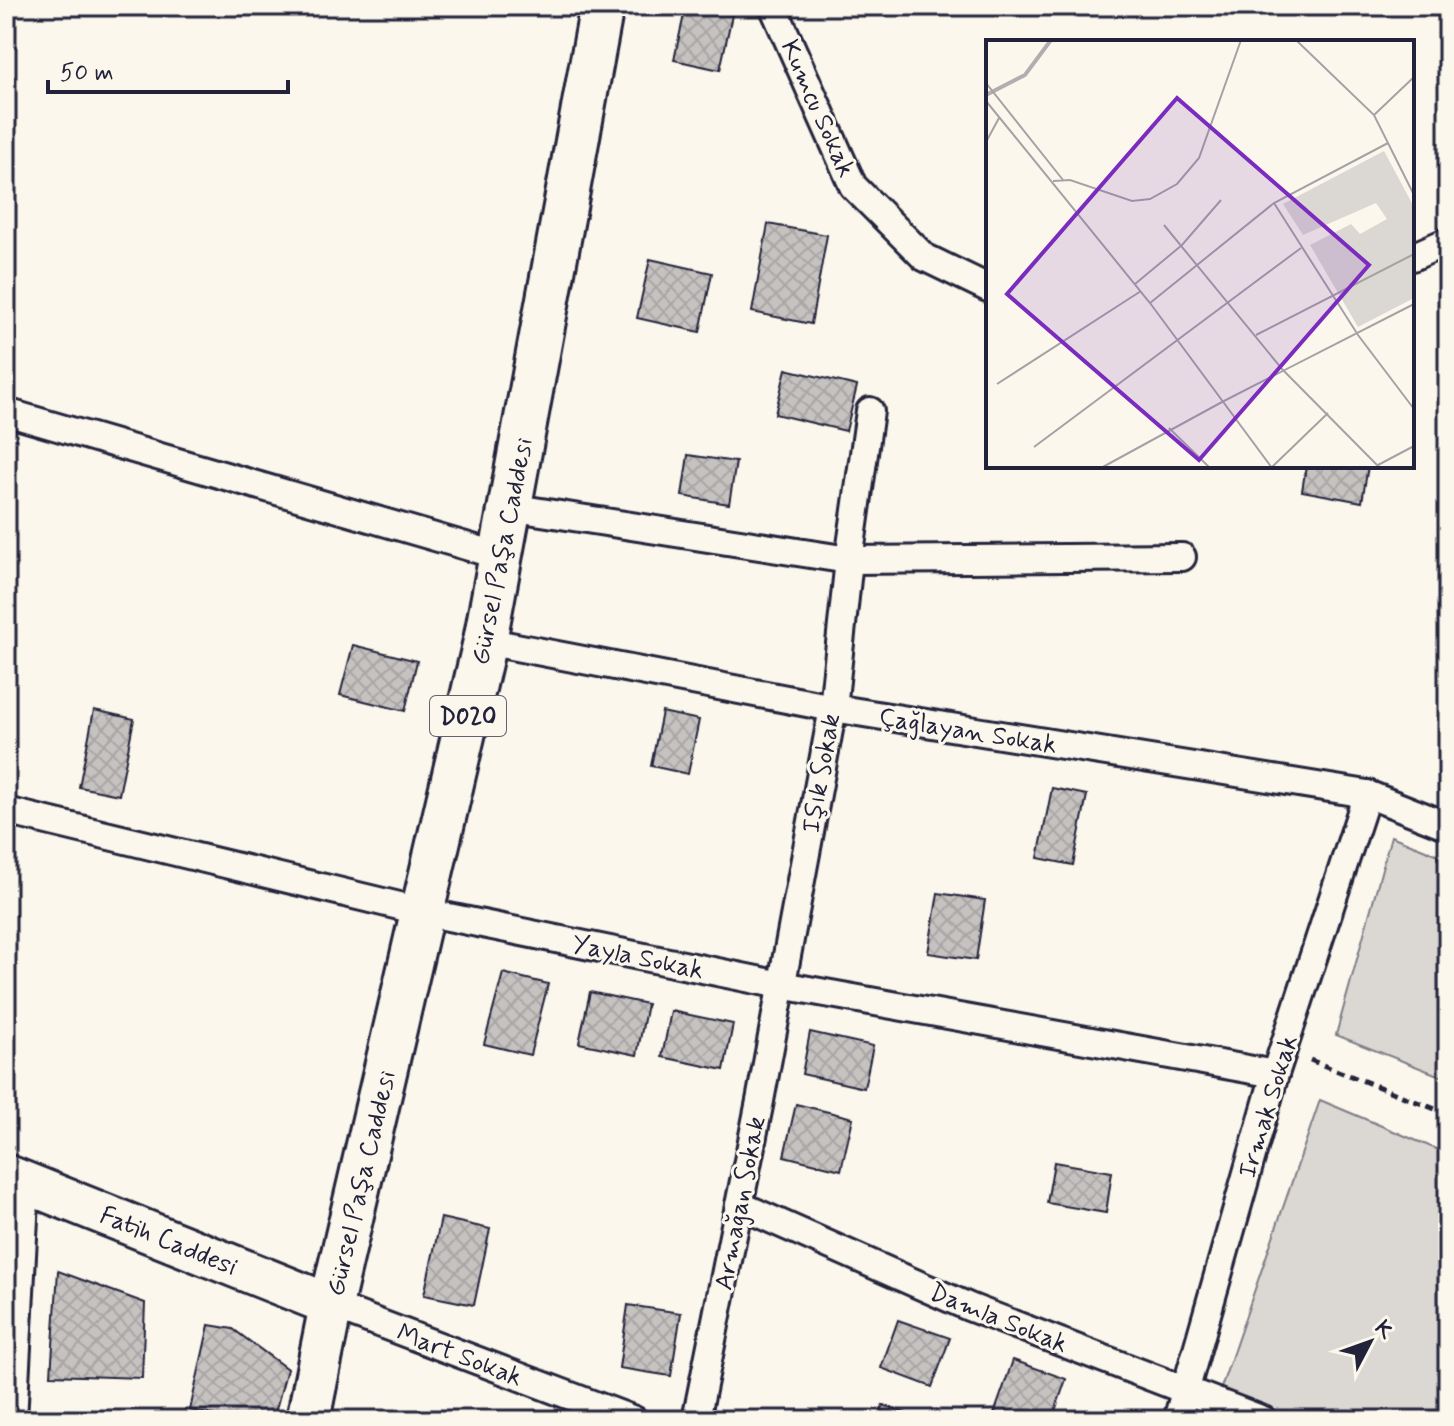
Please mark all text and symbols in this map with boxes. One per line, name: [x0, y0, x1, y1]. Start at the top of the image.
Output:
street label: Kumcu Sokak: [772, 35, 863, 183]
inset map: [986, 40, 1414, 468]
scale bar: [48, 44, 288, 94]
text: 50 m: [60, 58, 114, 89]
street label: Gürsel Paşa Caddesi: [464, 435, 542, 668]
road number: D020: [430, 696, 506, 736]
street label: Çağlayan Sokak: [876, 701, 1059, 763]
street label: Işık Sokak: [795, 711, 849, 836]
street label: Yayla Sokak: [569, 927, 707, 989]
street label: Irmak Sokak: [1231, 1031, 1307, 1182]
street label: Gürsel Paşa Caddesi: [319, 1067, 404, 1300]
street label: Armağan Sokak: [707, 1114, 774, 1293]
street label: Fatih Caddesi: [95, 1199, 242, 1285]
street label: Damla Sokak: [924, 1276, 1073, 1362]
north arrow: [1330, 1302, 1410, 1382]
text: K: [1368, 1315, 1400, 1346]
street label: Mart Sokak: [392, 1316, 527, 1395]

